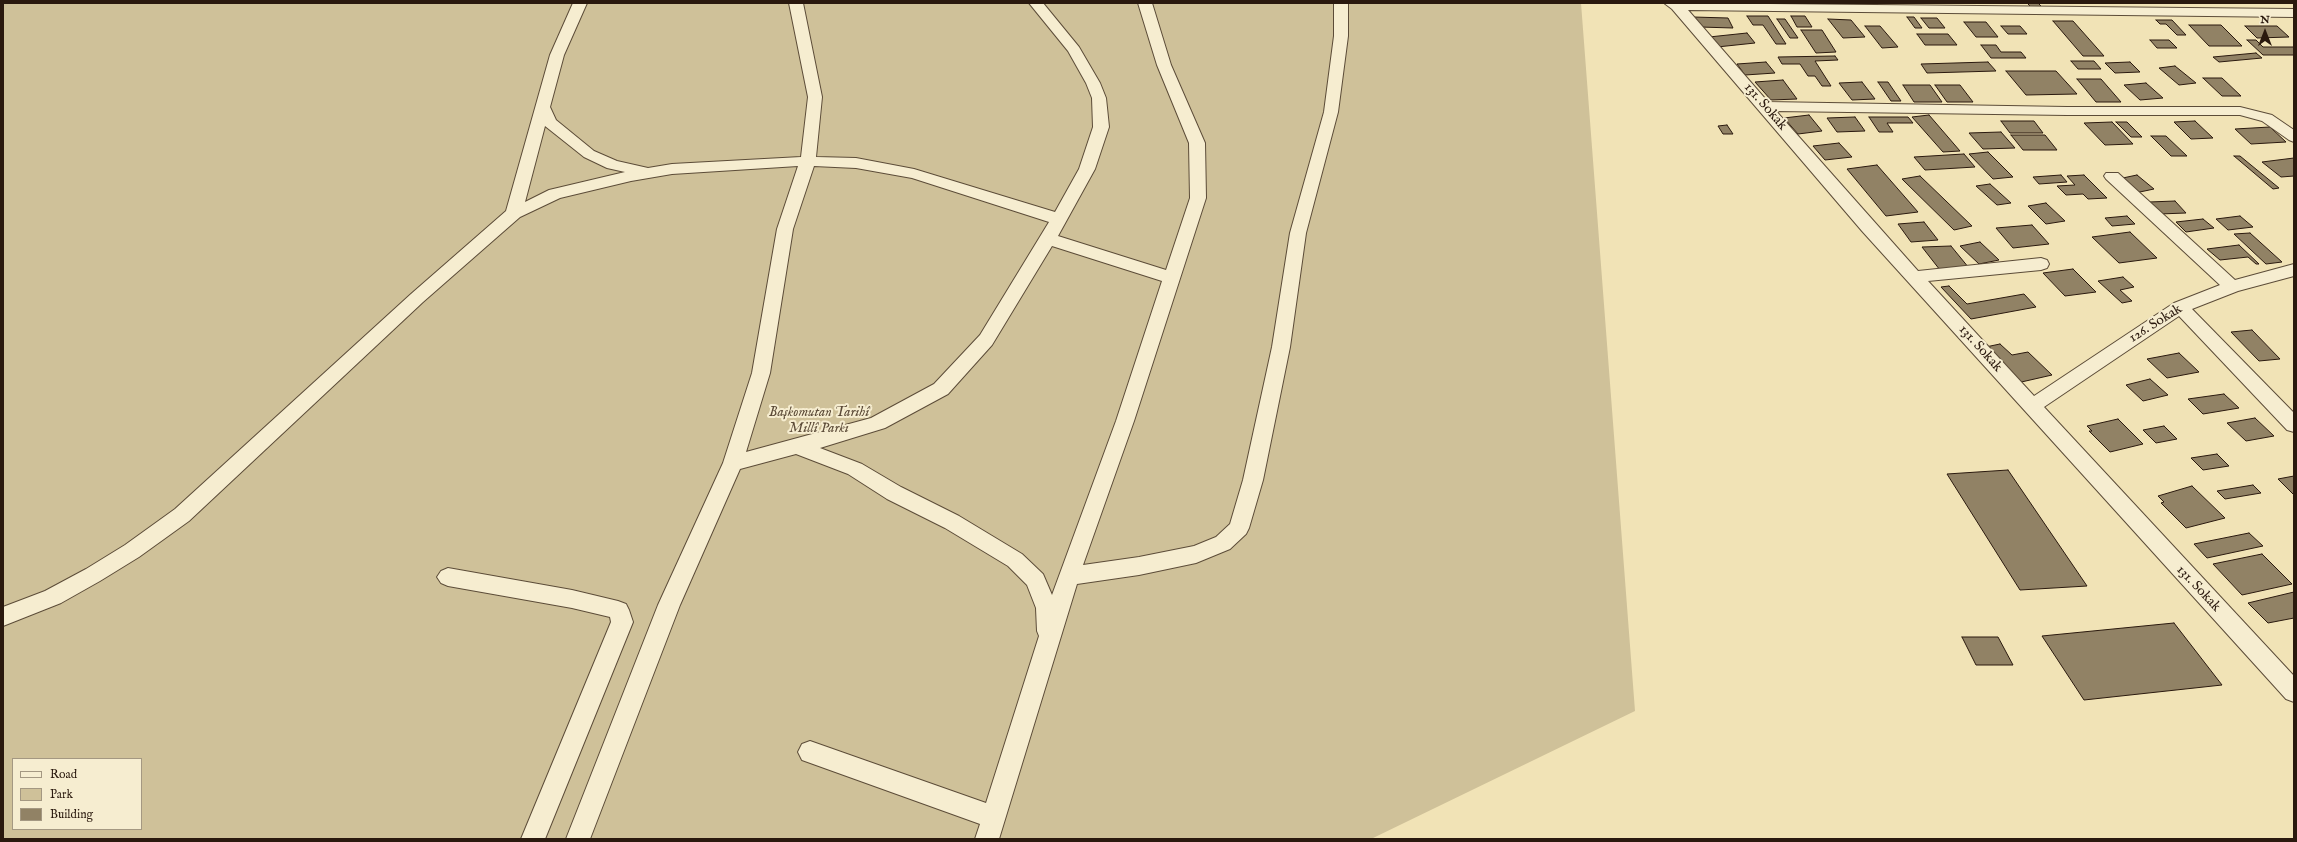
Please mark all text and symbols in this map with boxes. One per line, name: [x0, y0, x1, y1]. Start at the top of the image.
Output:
north arrow: [2245, 12, 2285, 52]
text: N: [2260, 13, 2270, 27]
street label: 131. Sokak: [1740, 80, 1790, 134]
street label: 126. Sokak: [2126, 301, 2186, 347]
street label: 131. Sokak: [1955, 322, 2005, 376]
park label: Başkomutan Tarihî Millî Parkı: [769, 405, 869, 438]
street label: 131. Sokak: [2172, 562, 2224, 616]
legend: [12, 758, 142, 830]
text: Road: [50, 767, 77, 782]
text: Park: [50, 787, 73, 802]
text: Building: [50, 807, 93, 822]

